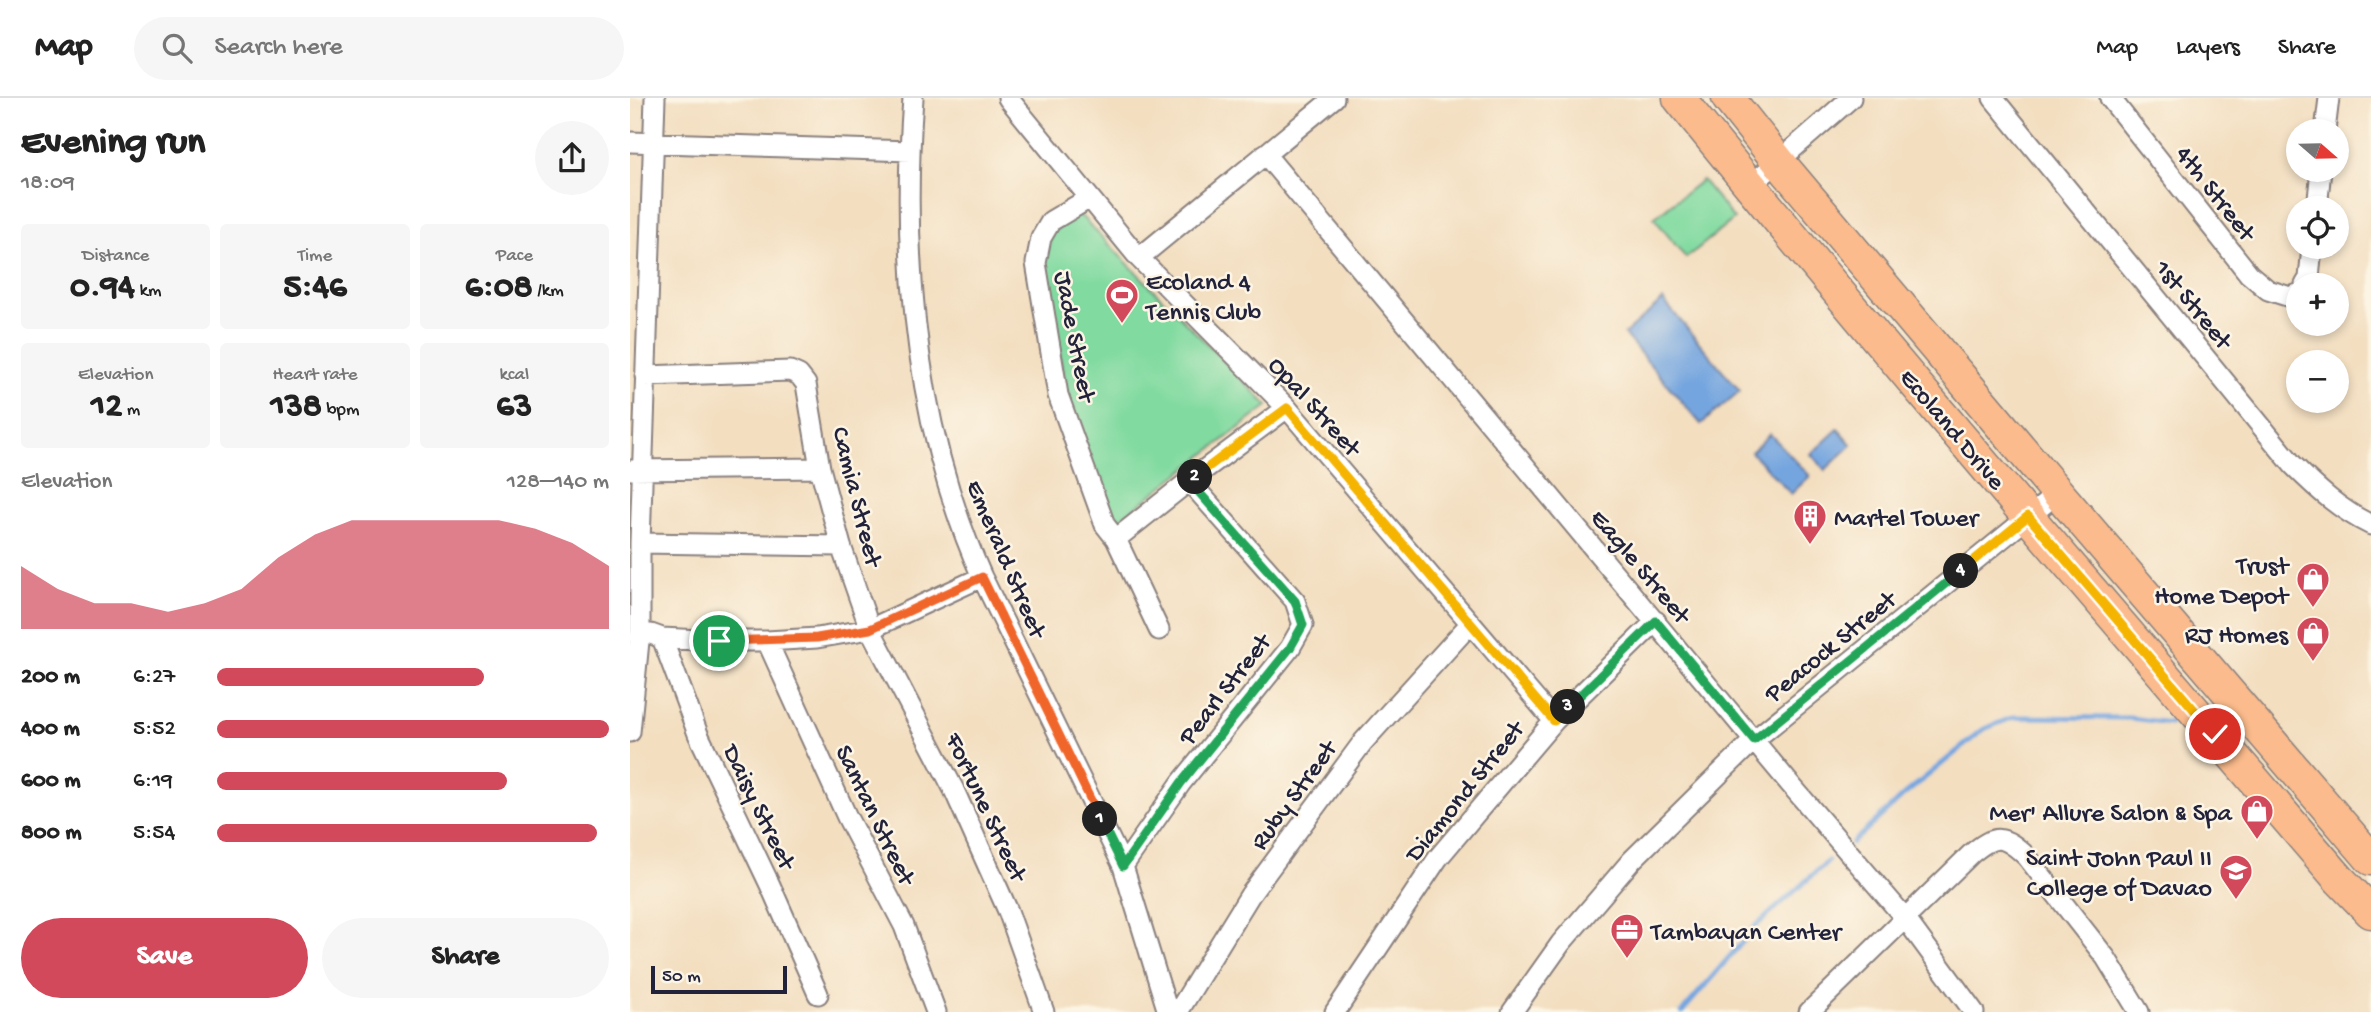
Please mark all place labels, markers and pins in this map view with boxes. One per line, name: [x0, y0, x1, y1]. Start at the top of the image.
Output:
place label: Ecoland 4 Tennis Club: [1144, 269, 1262, 330]
sports icon: Ecoland 4 Tennis Club: [1103, 276, 1141, 325]
pin: 2: [1178, 460, 1212, 494]
building icon: Martel Tower: [1791, 497, 1829, 546]
place label: Martel Tower: [1834, 505, 1981, 536]
place label: Trust Home Depot: [2154, 553, 2290, 614]
pin: 4: [1944, 554, 1978, 588]
shop icon: Trust Home Depot: [2294, 560, 2332, 609]
pin: [689, 611, 749, 671]
shop icon: RJ Homes: [2294, 614, 2332, 663]
place label: RJ Homes: [2185, 622, 2289, 653]
pin: 3: [1550, 690, 1586, 724]
pin: [2185, 704, 2245, 764]
shop icon: Mer' Allure Salon & Spa: [2238, 792, 2276, 841]
place label: Mer' Allure Salon & Spa: [1989, 800, 2234, 831]
pin: 1: [1082, 802, 1118, 836]
place label: Saint John Paul II College of Davao: [2026, 845, 2212, 906]
school or university icon: Saint John Paul II College of Davao: [2217, 852, 2255, 901]
office icon: Tambayan Center: [1608, 911, 1646, 960]
place label: Tambayan Center: [1649, 919, 1844, 950]

